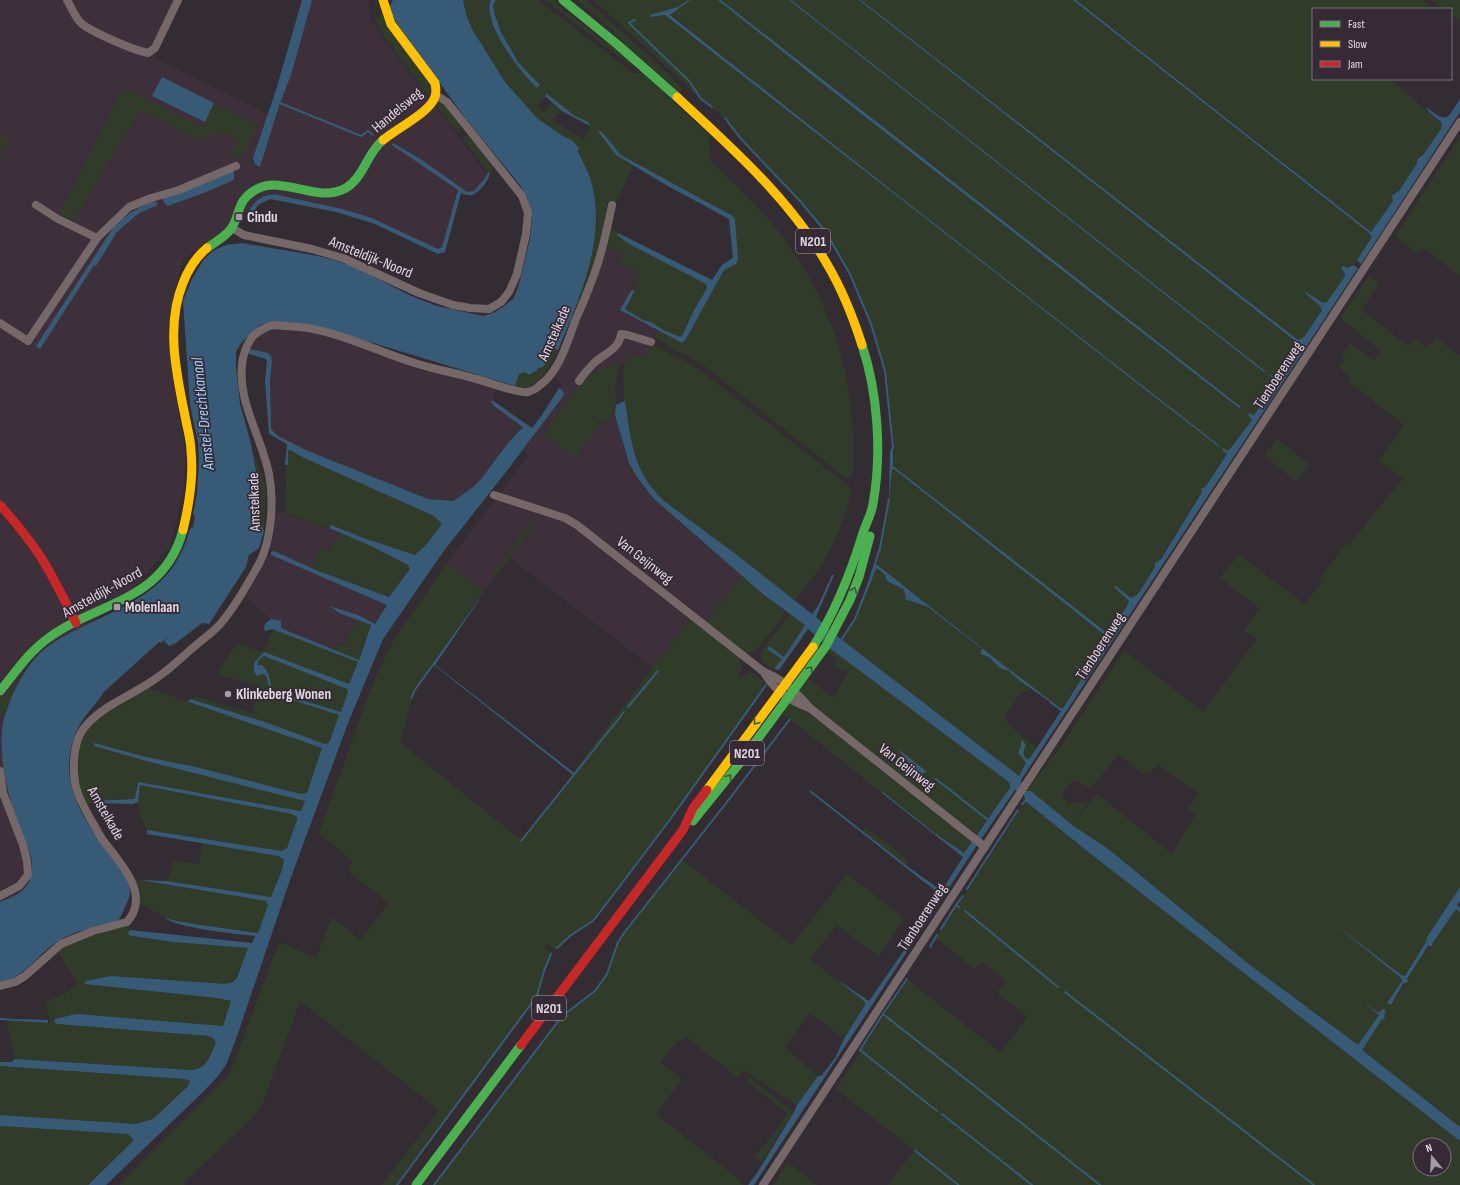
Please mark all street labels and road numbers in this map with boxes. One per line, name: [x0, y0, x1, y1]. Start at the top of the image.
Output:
street label: Handelsweg: [368, 84, 427, 137]
road number: N201: [796, 229, 830, 253]
street label: Amsteldijk-Noord: [325, 232, 415, 283]
street label: Amstelkade: [533, 302, 575, 365]
street label: Tienboerenweg: [1250, 338, 1307, 413]
street label: Amstelkade: [244, 472, 265, 533]
street label: Van Geijnweg: [613, 532, 677, 588]
street label: Amsteldijk-Noord: [58, 563, 145, 623]
street label: Tienboerenweg: [1072, 609, 1129, 684]
street label: Van Geijnweg: [875, 739, 939, 795]
road number: N201: [730, 741, 764, 765]
street label: Amstelkade: [82, 782, 128, 843]
street label: Tienboerenweg: [894, 880, 951, 955]
road number: N201: [532, 996, 566, 1020]

